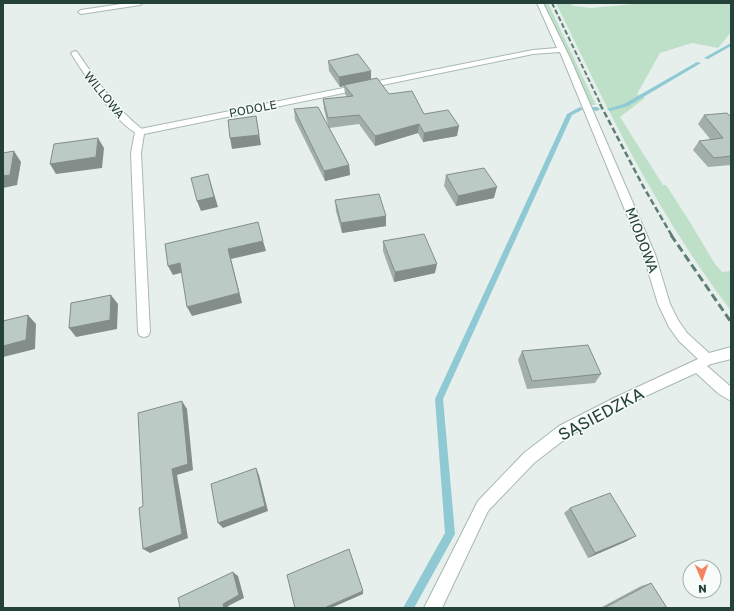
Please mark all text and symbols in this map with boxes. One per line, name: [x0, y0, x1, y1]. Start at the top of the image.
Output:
street label: WILLOWA: [81, 68, 128, 121]
street label: PODOLE: [228, 97, 278, 120]
street label: MIODOWA: [622, 205, 663, 276]
street label: SĄSIEDZKA: [554, 382, 648, 445]
north arrow: [682, 559, 722, 599]
text: N: [698, 583, 707, 596]

